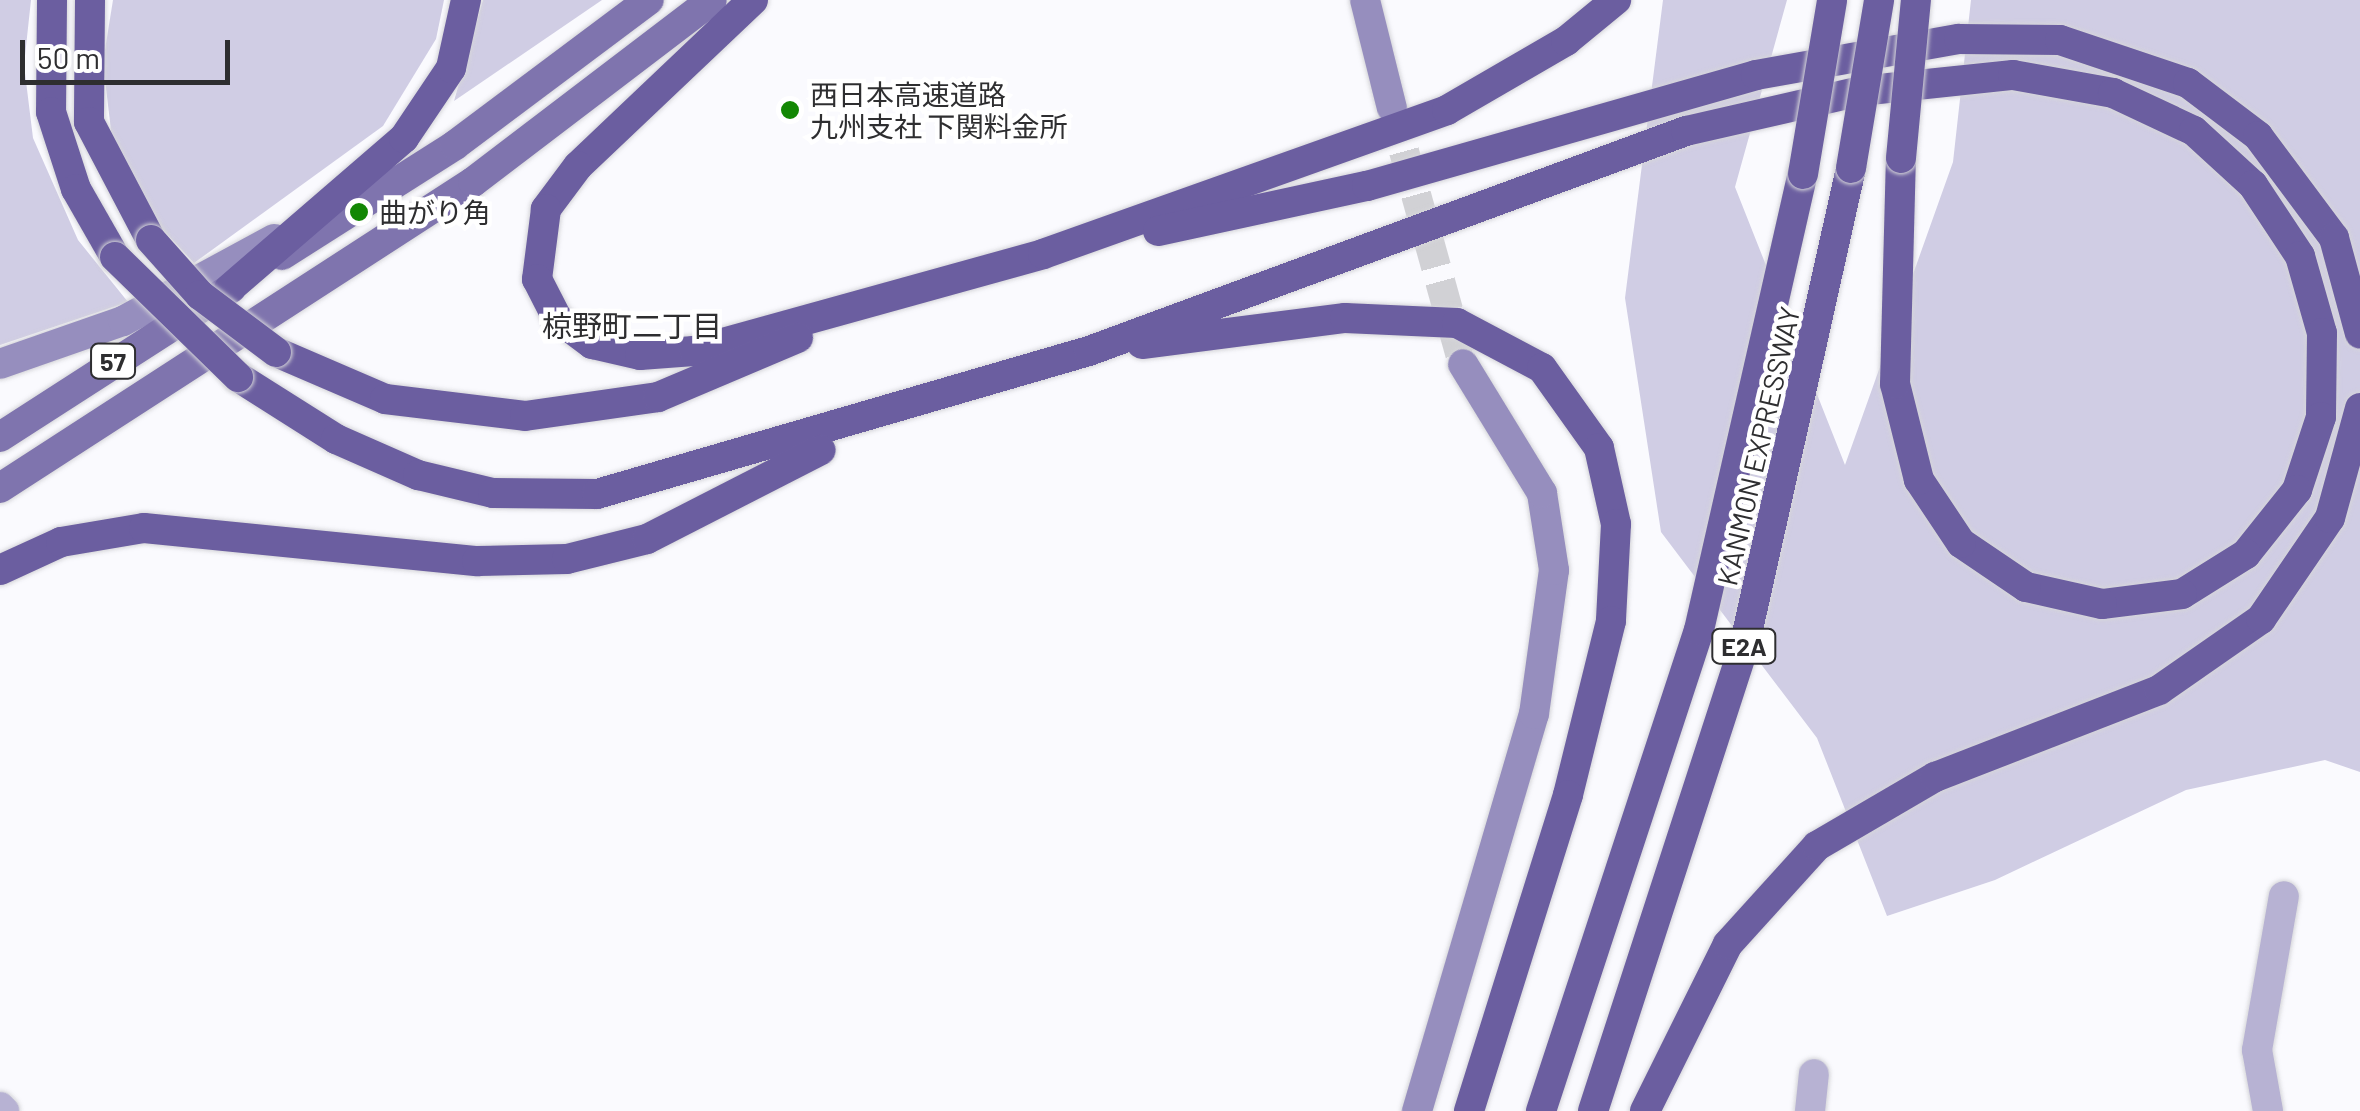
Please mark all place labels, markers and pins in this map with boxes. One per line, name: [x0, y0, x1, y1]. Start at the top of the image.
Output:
place label: 西日本高速道路 九州支社 下関料金所: [810, 77, 1068, 143]
marker: 西日本高速道路 九州支社 下関料金所: [779, 99, 801, 121]
place label: 曲がり角: [379, 195, 491, 229]
marker: 曲がり角: [348, 201, 370, 223]

